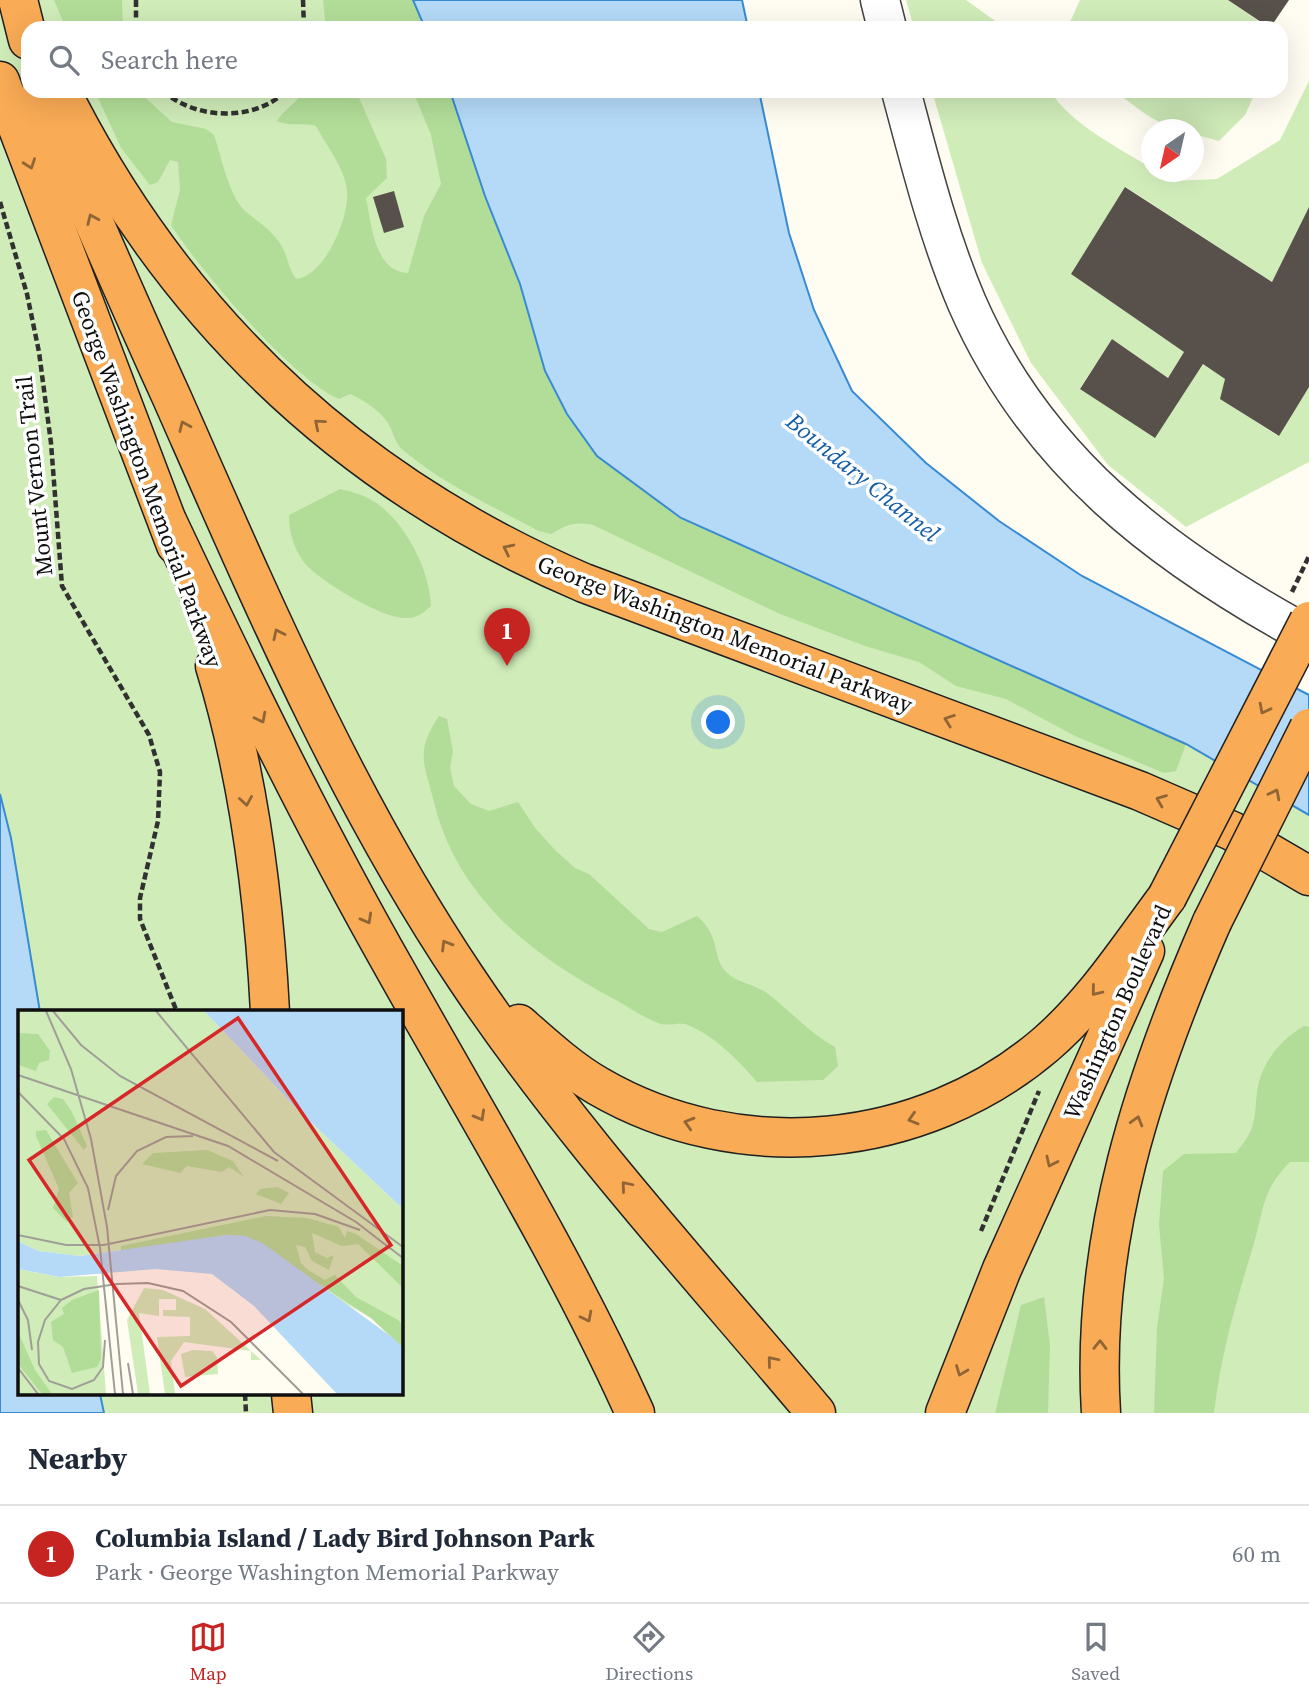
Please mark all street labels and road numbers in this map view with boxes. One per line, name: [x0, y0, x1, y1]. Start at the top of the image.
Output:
street label: George Washington Memorial Parkway: [64, 286, 230, 672]
street label: Mount Vernon Trail: [8, 374, 60, 578]
street label: George Washington Memorial Parkway: [533, 548, 917, 721]
street label: Washington Boulevard: [1055, 900, 1179, 1124]

